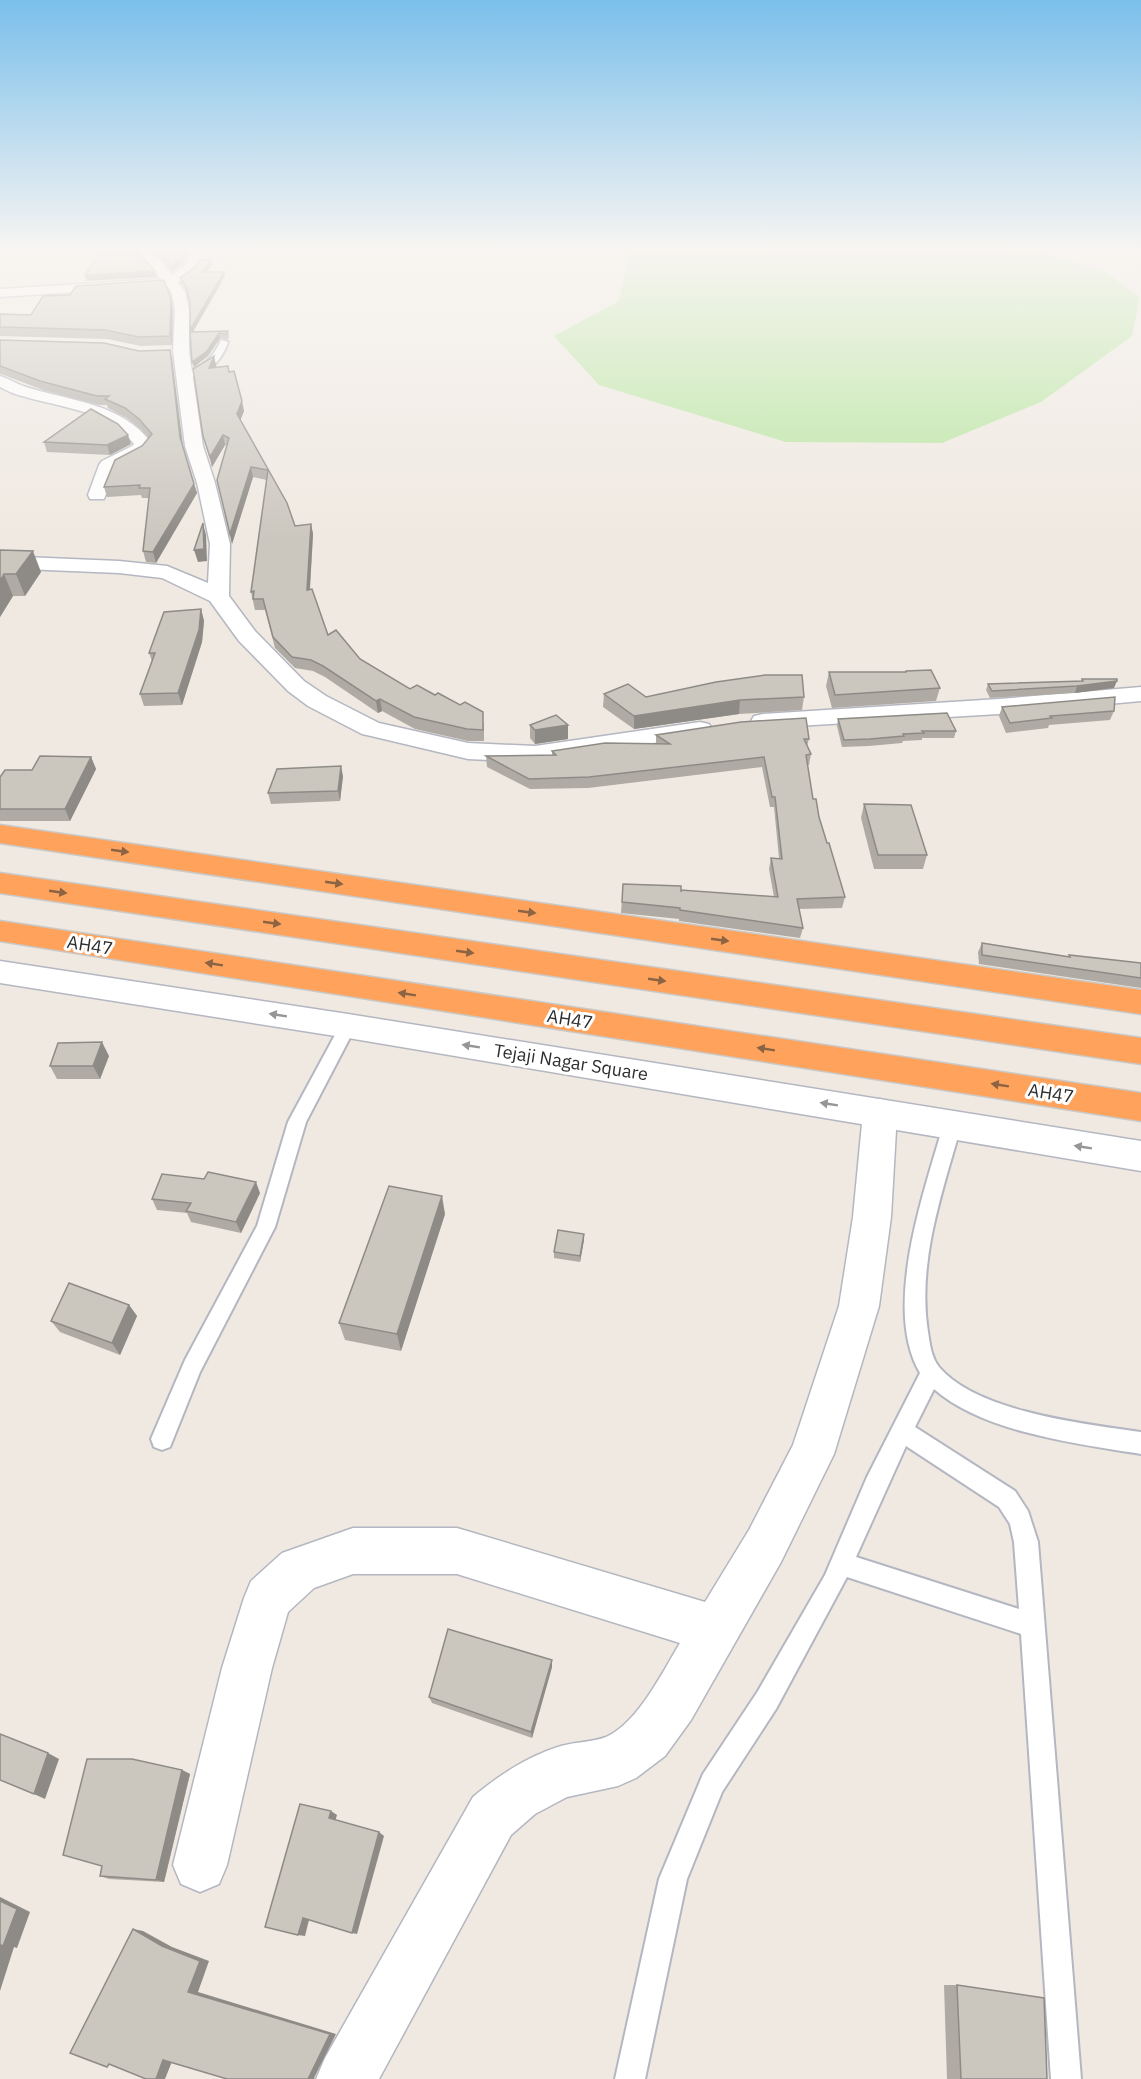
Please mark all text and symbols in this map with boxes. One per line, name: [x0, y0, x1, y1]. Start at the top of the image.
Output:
one-way arrow: [111, 846, 130, 855]
one-way arrow: [325, 878, 344, 887]
one-way arrow: [48, 887, 67, 896]
one-way arrow: [517, 907, 536, 916]
one-way arrow: [262, 919, 281, 928]
street label: AH47: [66, 930, 114, 960]
one-way arrow: [710, 936, 729, 945]
one-way arrow: [455, 947, 474, 956]
one-way arrow: [205, 960, 224, 969]
one-way arrow: [648, 975, 667, 984]
one-way arrow: [398, 989, 417, 998]
street label: AH47: [546, 1004, 594, 1034]
one-way arrow: [268, 1010, 287, 1019]
street label: Tejaji Nagar Square: [492, 1038, 650, 1086]
one-way arrow: [461, 1041, 480, 1050]
one-way arrow: [756, 1045, 775, 1054]
street label: AH47: [1027, 1078, 1075, 1108]
one-way arrow: [991, 1081, 1010, 1090]
one-way arrow: [819, 1100, 838, 1109]
one-way arrow: [1074, 1142, 1093, 1151]

